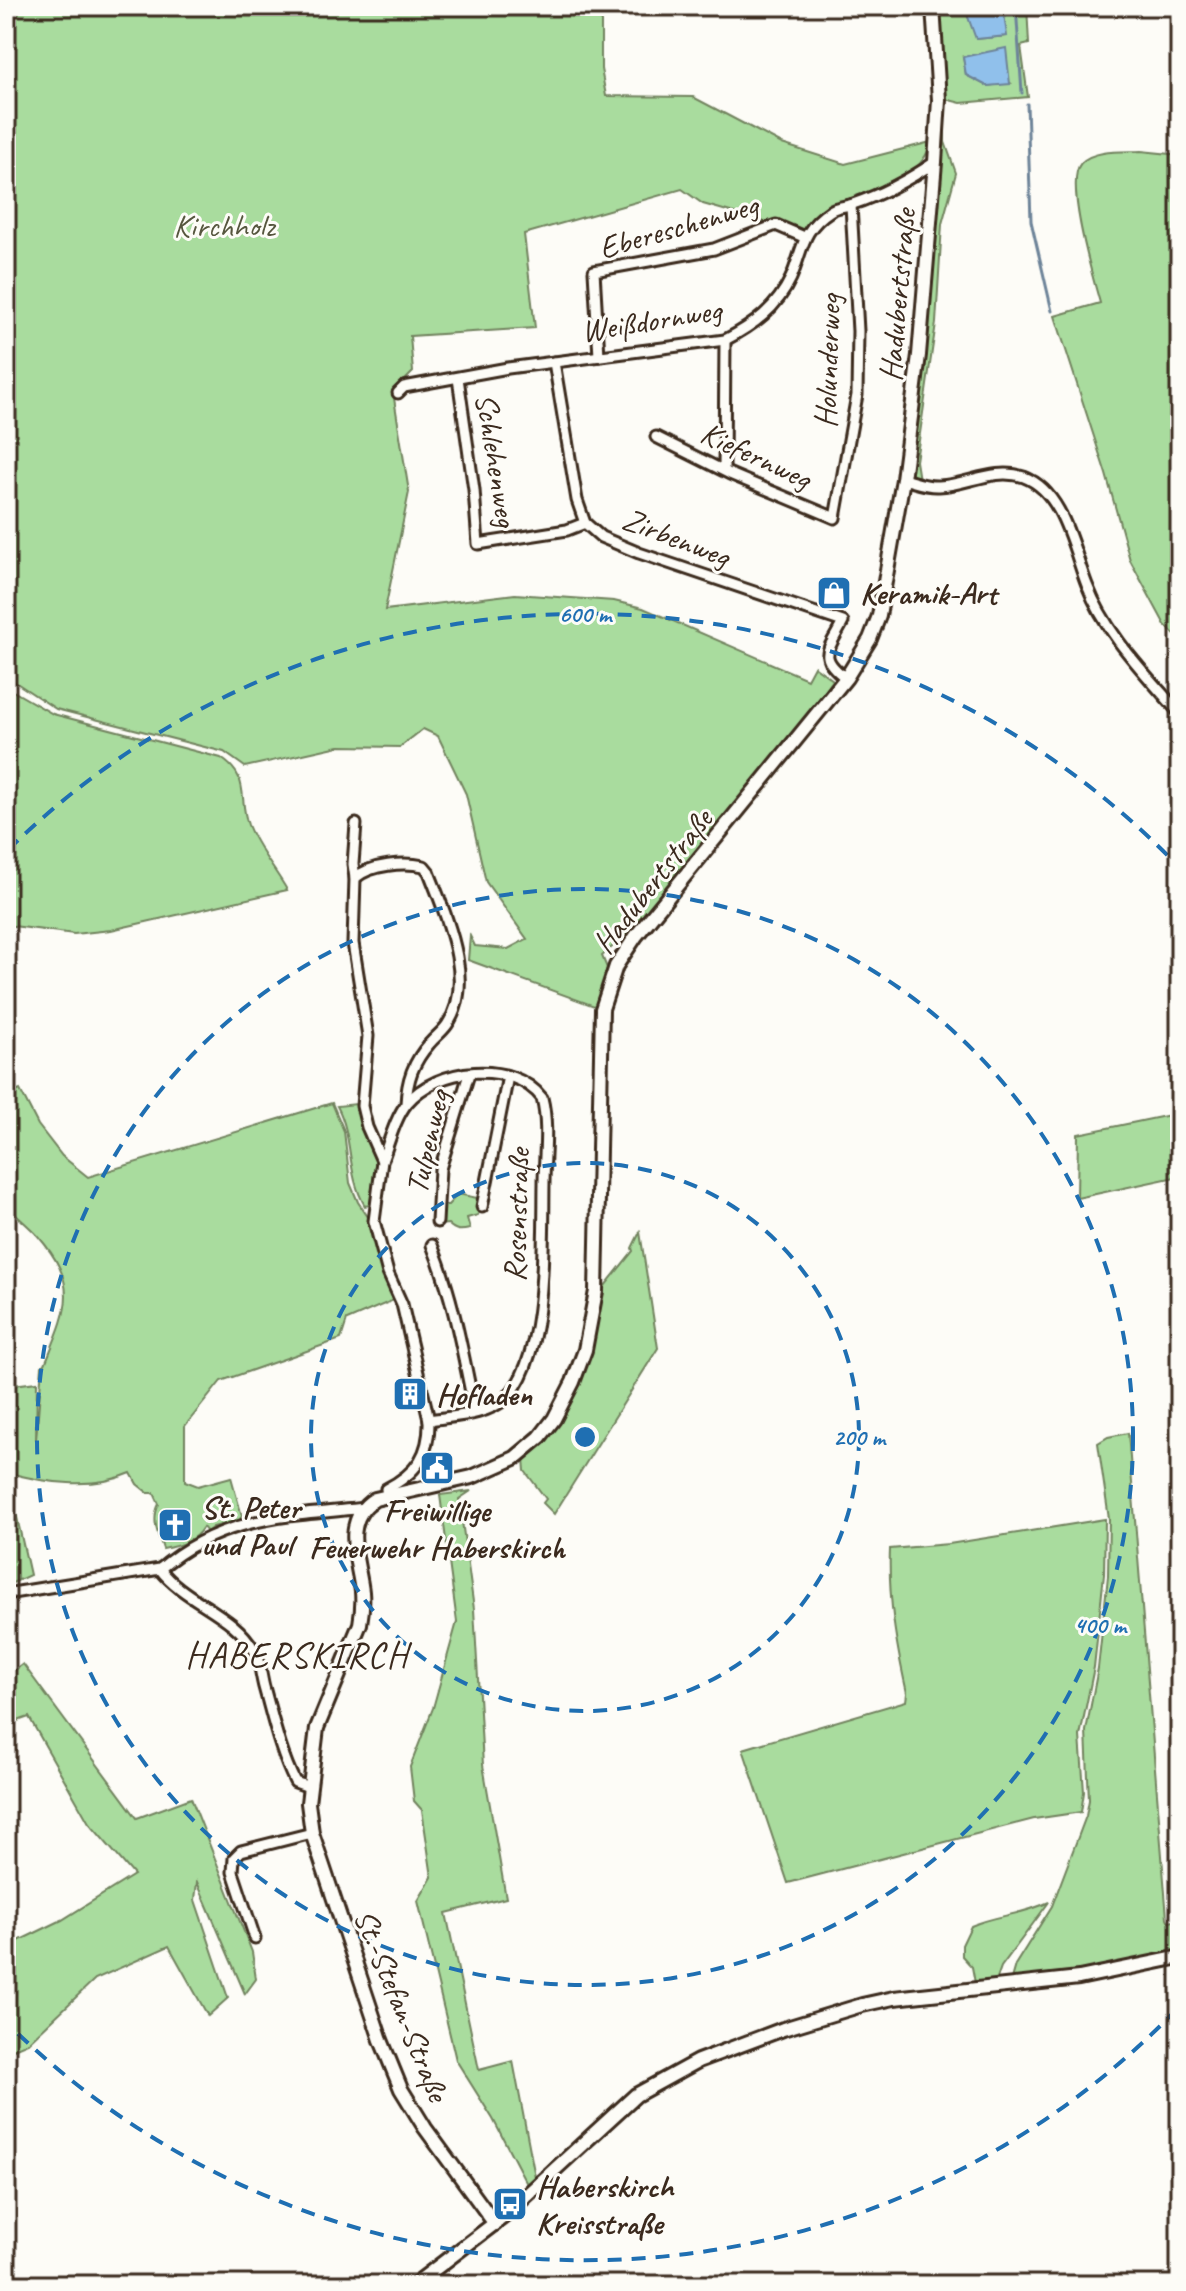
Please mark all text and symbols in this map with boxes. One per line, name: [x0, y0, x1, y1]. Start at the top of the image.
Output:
street label: Ebereschenweg: [594, 184, 765, 269]
park label: Kirchholz: [173, 205, 276, 246]
street label: Hadubertstraße: [870, 205, 926, 383]
street label: Weißdornweg: [578, 289, 726, 352]
street label: Holunderweg: [805, 292, 850, 429]
street label: Schlehenweg: [466, 390, 528, 531]
street label: Kiefernweg: [694, 412, 820, 500]
street label: Zirbenweg: [617, 498, 738, 577]
place label: Keramik-Art: [860, 573, 1000, 614]
shop icon: Keramik-Art: [815, 574, 853, 612]
text: 600 m: [559, 599, 614, 629]
street label: Hadubertstraße: [583, 799, 723, 962]
street label: Tulpenweg: [396, 1084, 460, 1198]
street label: Rosenstraße: [494, 1145, 539, 1282]
place label: Hofladen: [436, 1374, 533, 1415]
building icon: Hofladen: [391, 1375, 429, 1413]
text: 200 m: [833, 1422, 887, 1452]
centre of rings: [571, 1423, 599, 1451]
public building icon: Freiwillige Feuerwehr Haberskirch: [418, 1449, 456, 1487]
place label: St. Peter und Paul: [201, 1487, 303, 1565]
place label: Freiwillige Feuerwehr Haberskirch: [309, 1490, 566, 1568]
church icon: St. Peter und Paul: [156, 1506, 194, 1544]
text: 400 m: [1074, 1610, 1128, 1640]
district label: HABERSKIRCH: [185, 1632, 412, 1678]
street label: St.-Stefan-Straße: [344, 1903, 460, 2109]
place label: Haberskirch Kreisstraße: [536, 2166, 675, 2244]
bus stop icon: Haberskirch Kreisstraße: [491, 2185, 529, 2223]

